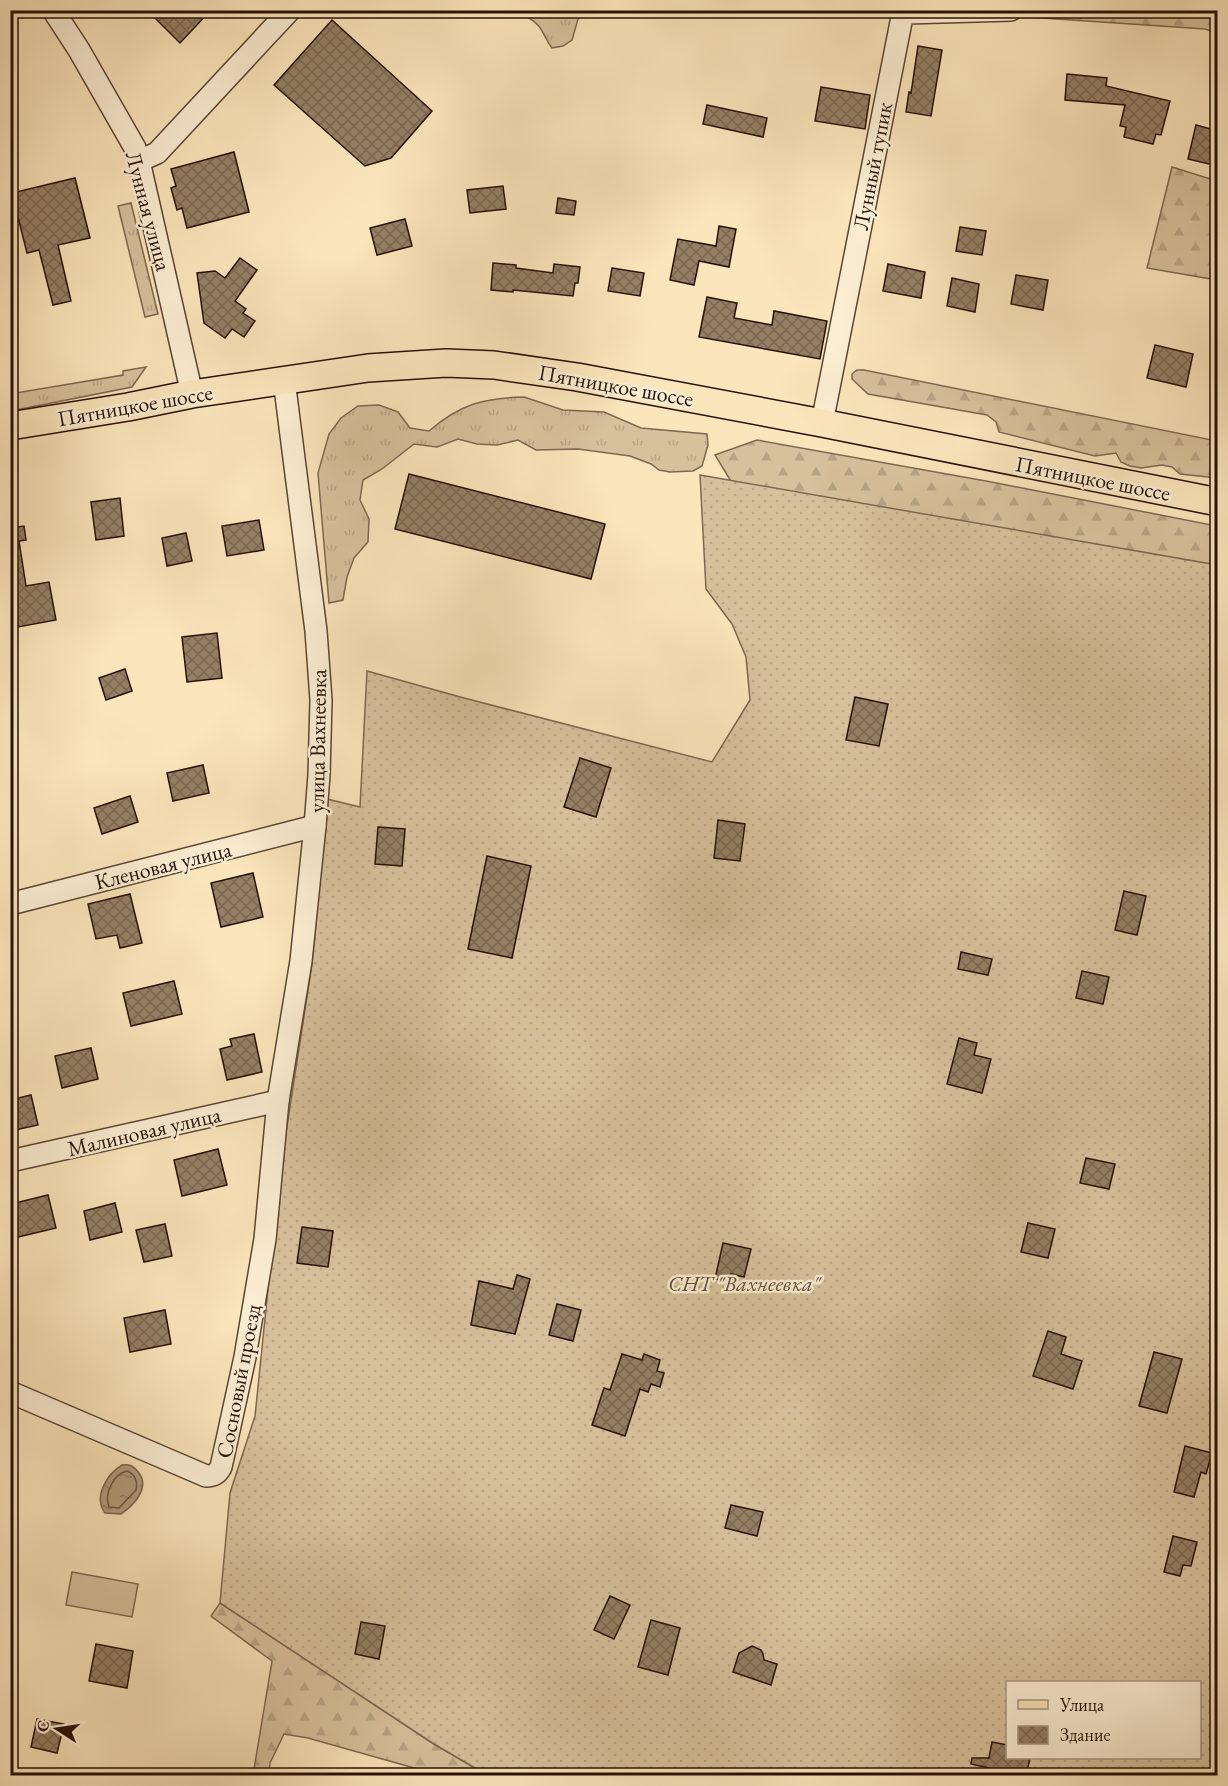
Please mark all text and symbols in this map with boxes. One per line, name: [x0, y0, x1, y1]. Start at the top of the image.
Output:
street label: Лунный тупик: [846, 99, 899, 232]
street label: Лунная улица: [119, 148, 178, 274]
street label: Пятницкое шоссе: [536, 358, 696, 413]
street label: Пятницкое шоссе: [55, 377, 215, 433]
street label: Пятницкое шоссе: [1013, 449, 1173, 508]
street label: улица Вахнеевка: [302, 669, 333, 813]
street label: Кленовая улица: [92, 834, 235, 896]
street label: Малиновая улица: [65, 1100, 224, 1163]
park label: СНТ "Вахнеевка": [668, 1269, 823, 1298]
street label: Сосновый проезд: [209, 1302, 268, 1461]
legend: [1006, 1681, 1201, 1759]
text: Улица: [1059, 1693, 1105, 1716]
north arrow: [27, 1699, 87, 1759]
text: С: [31, 1718, 54, 1734]
text: Здание: [1060, 1723, 1110, 1746]

